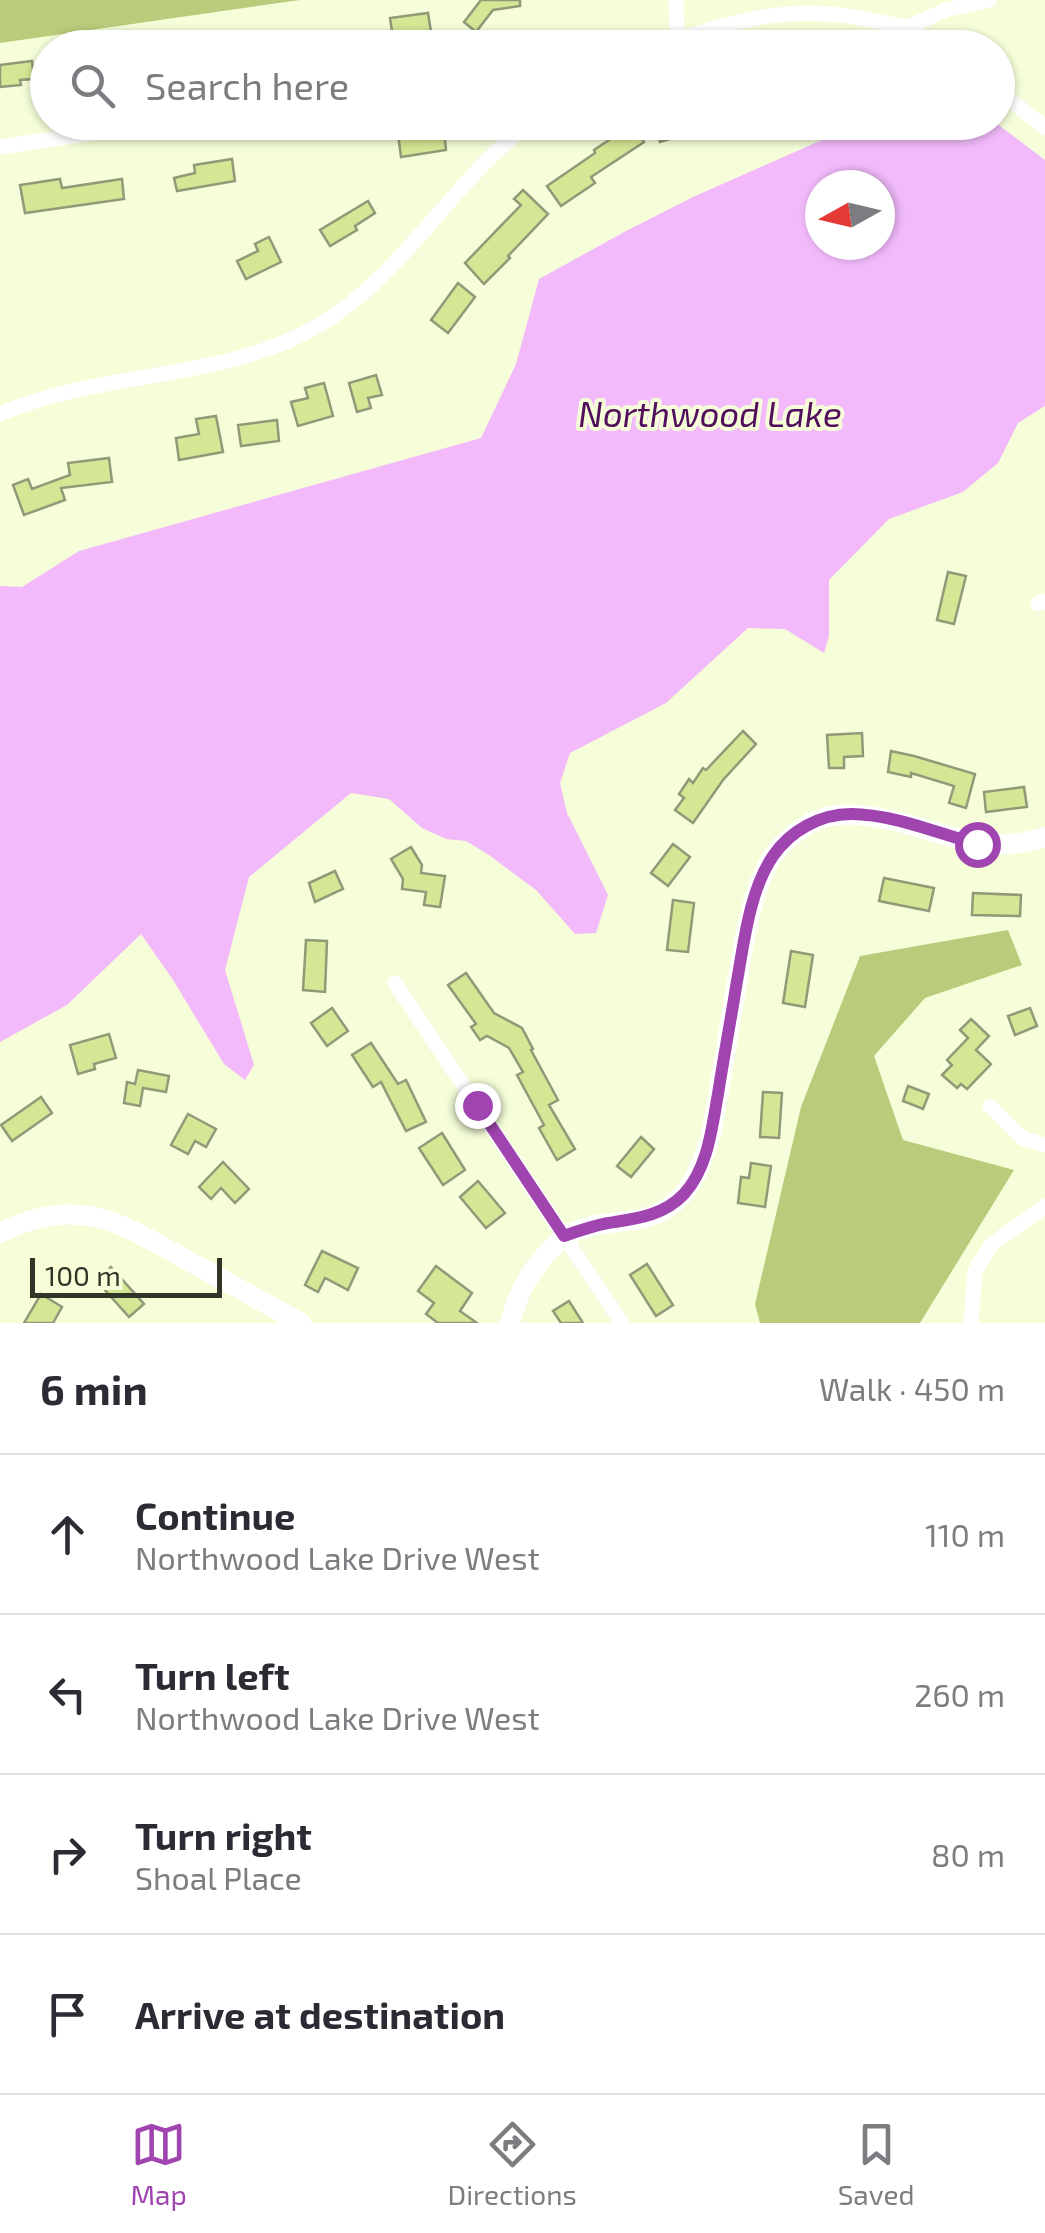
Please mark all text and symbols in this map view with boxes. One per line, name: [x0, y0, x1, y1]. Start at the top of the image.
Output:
search box: [30, 30, 1015, 140]
icon: search: [65, 58, 120, 113]
text: Search here: [145, 62, 349, 108]
north arrow: [805, 170, 895, 260]
water label: Northwood Lake: [578, 392, 842, 434]
route start: [955, 822, 1001, 868]
route end: [455, 1083, 501, 1129]
scale bar: [30, 1253, 222, 1298]
text: 100 m: [45, 1258, 121, 1292]
text: 6 min: [40, 1363, 148, 1413]
text: Walk · 450 m: [819, 1369, 1005, 1407]
text: Continue: [135, 1492, 295, 1538]
icon: ahead: [40, 1507, 95, 1562]
text: 110 m: [925, 1515, 1005, 1553]
text: Northwood Lake Drive West: [135, 1538, 540, 1576]
text: Turn left: [135, 1652, 290, 1698]
icon: left: [40, 1667, 95, 1722]
text: 260 m: [914, 1675, 1005, 1713]
text: Northwood Lake Drive West: [135, 1698, 540, 1736]
text: Turn right: [135, 1812, 312, 1858]
icon: right: [40, 1827, 95, 1882]
text: 80 m: [931, 1835, 1005, 1873]
text: Shoal Place: [135, 1858, 302, 1896]
icon: arrive: [40, 1987, 95, 2042]
text: Arrive at destination: [135, 1991, 505, 2037]
tab: Map: [130, 2117, 187, 2211]
tab: Directions: [448, 2117, 577, 2211]
tab: Saved: [838, 2117, 915, 2211]

